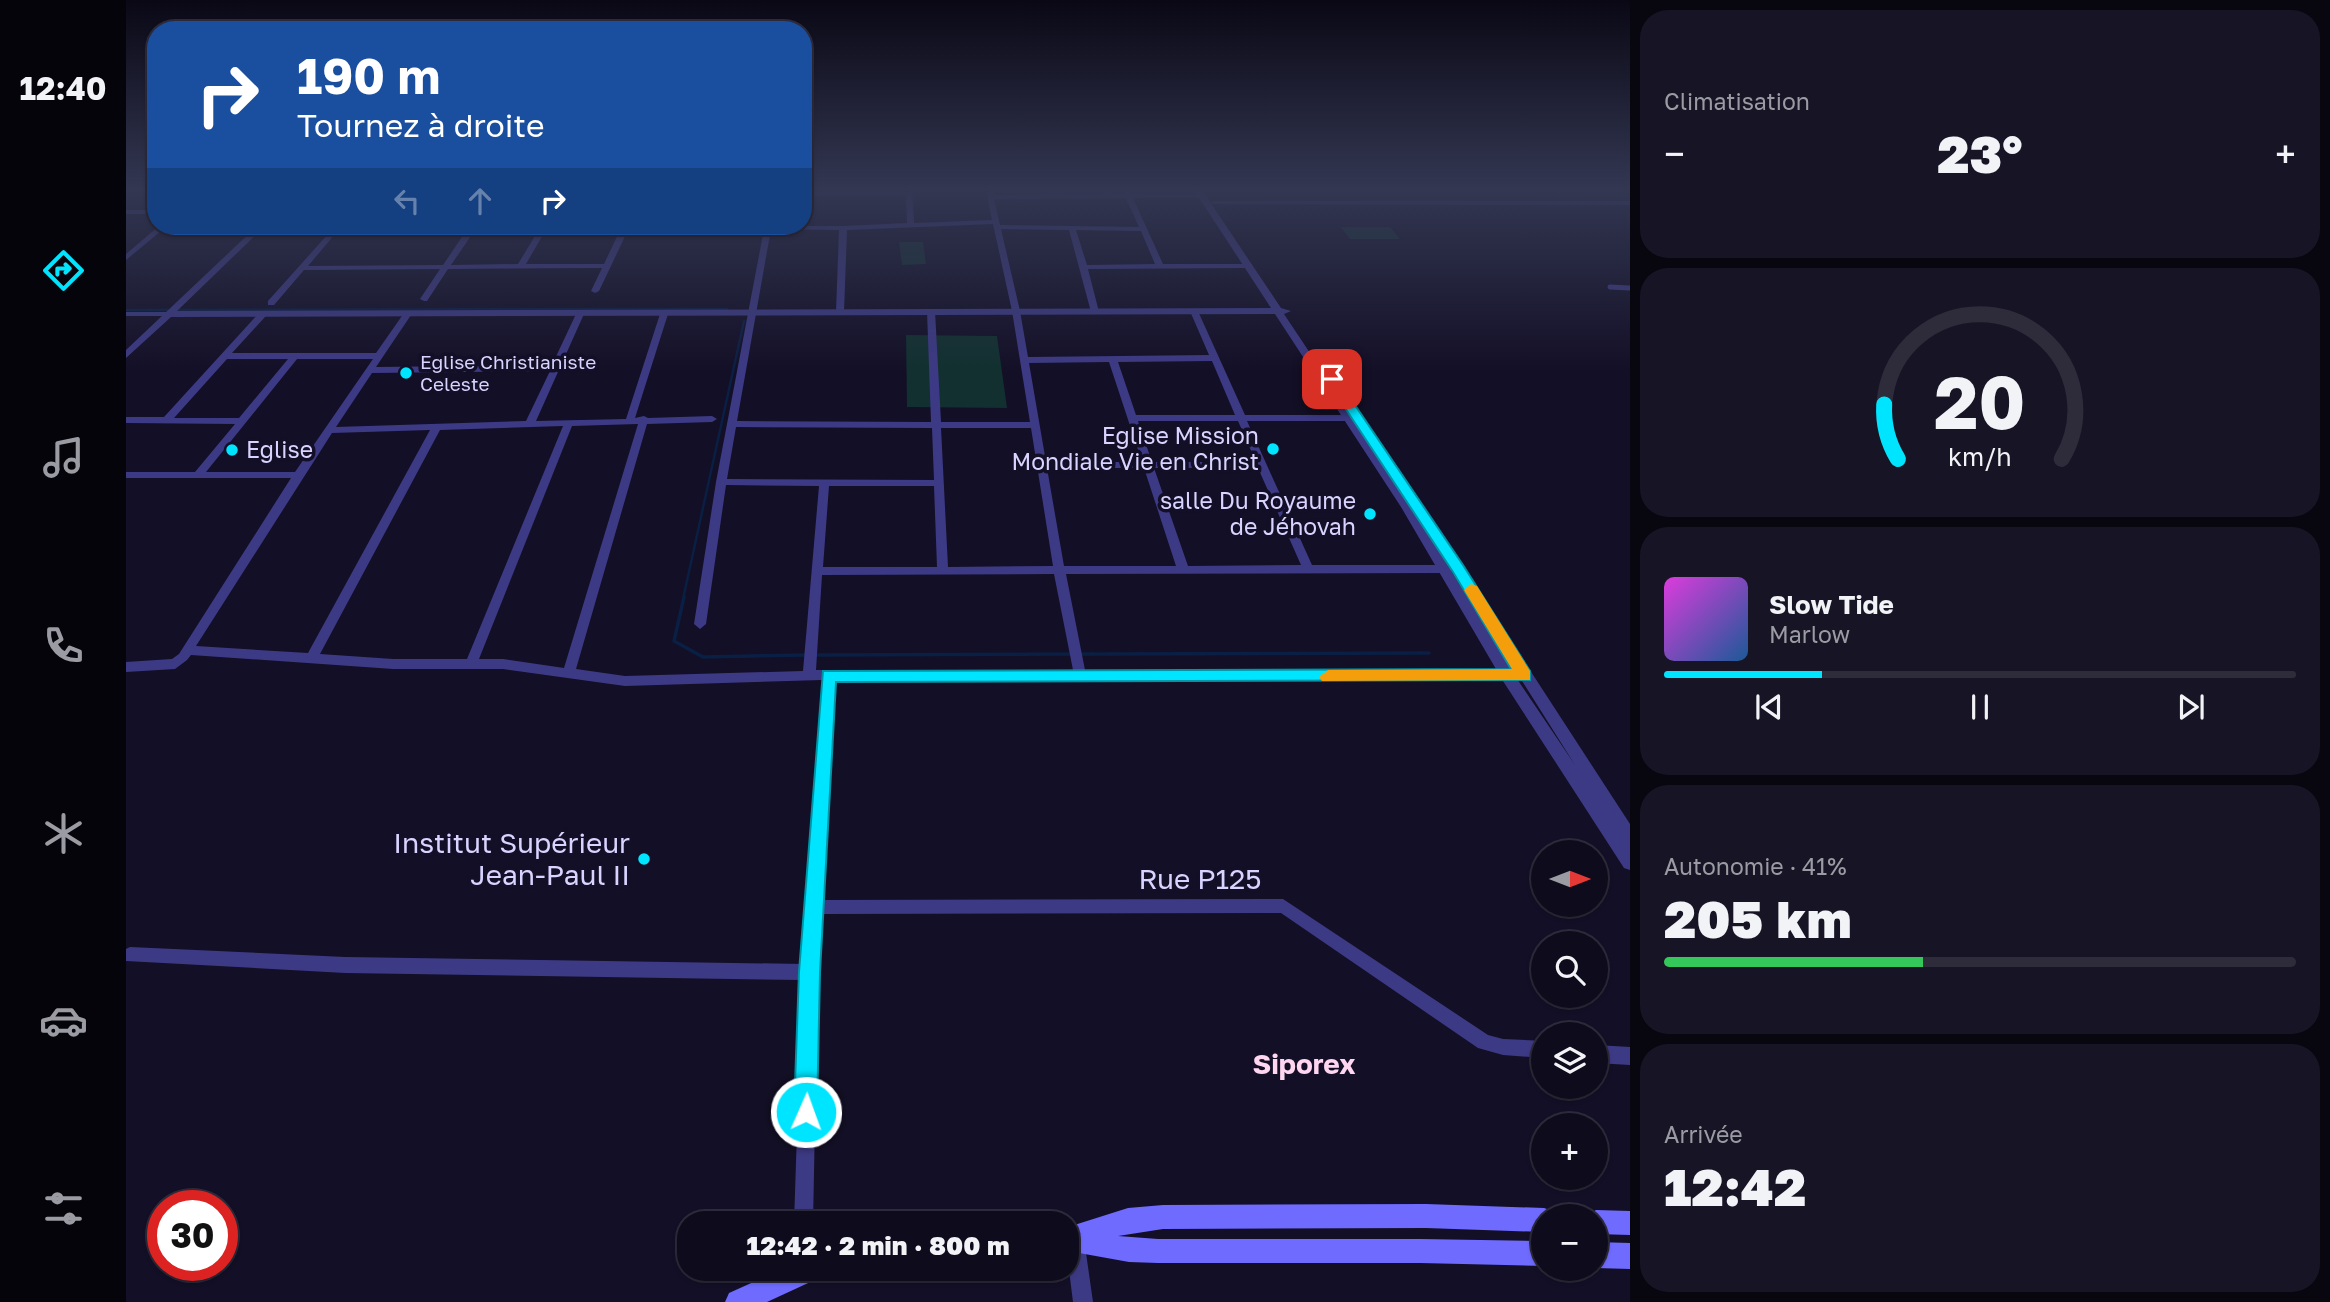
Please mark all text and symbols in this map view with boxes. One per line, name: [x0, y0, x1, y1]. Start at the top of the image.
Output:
text: 190 m: [297, 46, 440, 105]
icon: right: [182, 49, 273, 140]
text: 12:40: [19, 69, 107, 107]
text: Climatisation: [1664, 87, 1810, 115]
text: Tournez à droite: [297, 106, 545, 144]
text: 23°: [1937, 122, 2023, 184]
text: −: [1664, 131, 1685, 176]
text: +: [2275, 131, 2296, 176]
icon: left: [388, 182, 426, 220]
icon: ahead: [461, 182, 499, 220]
icon: right: [534, 182, 572, 220]
icon: directions: [39, 246, 88, 295]
pin: [1302, 349, 1362, 409]
place label: Eglise Christianiste Celeste: [420, 350, 596, 395]
text: 20: [1934, 358, 2026, 445]
icon: arrive: [1313, 360, 1351, 398]
marker: Eglise Christianiste Celeste: [398, 365, 414, 381]
place label: Eglise Mission Mondiale Vie en Christ: [1012, 421, 1259, 475]
icon: music: [39, 433, 88, 482]
place label: Eglise: [246, 435, 313, 463]
text: km/h: [1948, 440, 2012, 471]
marker: Eglise Mission Mondiale Vie en Christ: [1265, 441, 1281, 457]
marker: Eglise: [224, 442, 240, 458]
place label: salle Du Royaume de Jéhovah: [1160, 486, 1356, 540]
marker: salle Du Royaume de Jéhovah: [1362, 506, 1378, 522]
text: Slow Tide: [1769, 589, 1894, 620]
text: Marlow: [1769, 620, 1850, 648]
icon: phone: [39, 621, 88, 670]
icon: previous: [1750, 688, 1788, 726]
icon: pause: [1961, 688, 1999, 726]
icon: next: [2172, 688, 2210, 726]
icon: climate: [39, 809, 88, 858]
place label: Institut Supérieur Jean-Paul II: [393, 826, 630, 891]
north arrow: [1531, 840, 1608, 917]
map controls: [1531, 840, 1608, 1281]
marker: Institut Supérieur Jean-Paul II: [636, 851, 652, 867]
text: Autonomie · 41%: [1664, 852, 1847, 880]
street label: Rue P125: [1138, 862, 1262, 895]
text: 205 km: [1664, 887, 1852, 949]
button: search: [1531, 931, 1608, 1008]
icon: car: [39, 996, 88, 1045]
button: layers: [1531, 1022, 1608, 1099]
district label: Siporex: [1252, 1047, 1356, 1080]
position arrow: [769, 1075, 843, 1149]
button: +: [1531, 1113, 1608, 1190]
text: Arrivée: [1664, 1120, 1743, 1148]
text: 12:42: [1664, 1155, 1806, 1217]
icon: filters: [39, 1184, 88, 1233]
speed limit sign: 30: [147, 1190, 238, 1281]
button: −: [1531, 1204, 1608, 1281]
text: 12:42 · 2 min · 800 m: [746, 1230, 1010, 1261]

